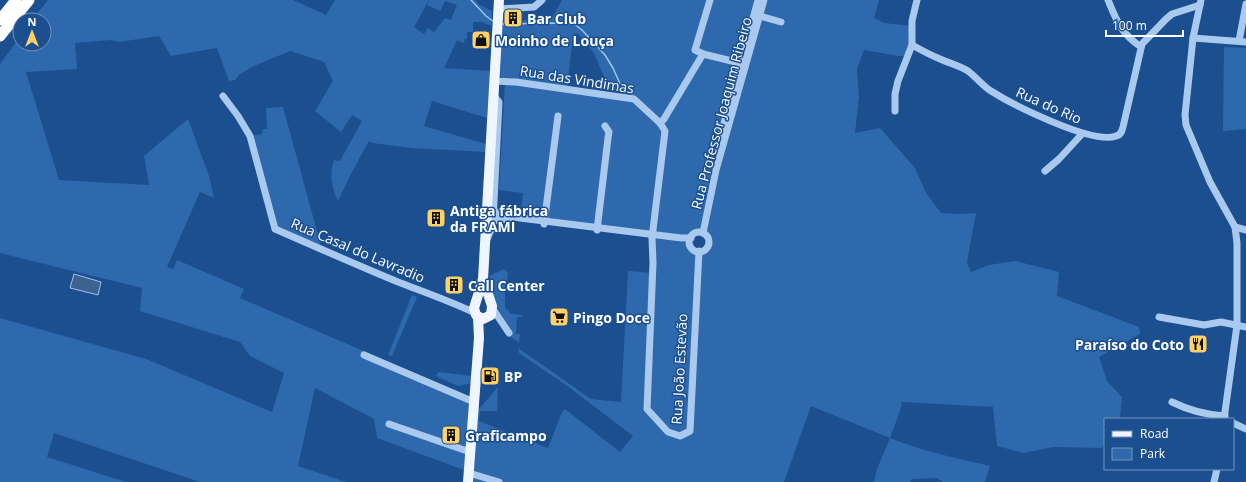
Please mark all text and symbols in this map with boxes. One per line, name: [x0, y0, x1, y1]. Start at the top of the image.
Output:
building icon: Bar Club: [502, 7, 524, 29]
place label: Bar Club: [527, 9, 586, 28]
north arrow: [12, 12, 52, 52]
scale bar: [1106, 12, 1183, 38]
text: N: [28, 14, 36, 29]
street label: Rua Professor Joaquim Ribeiro: [686, 15, 756, 211]
text: 100 m: [1112, 17, 1147, 34]
shop icon: Moinho de Louça: [470, 29, 492, 51]
place label: Moinho de Louça: [495, 31, 614, 50]
street label: Rua das Vindimas: [519, 61, 636, 97]
street label: Rua do Rio: [1013, 82, 1085, 128]
place label: Antiga fábrica da FRAMI: [450, 201, 548, 236]
building icon: Antiga fábrica da FRAMI: [425, 207, 447, 229]
street label: Rua Casal do Lavradio: [288, 213, 428, 287]
building icon: Call Center: [443, 274, 465, 296]
place label: Call Center: [468, 276, 545, 295]
supermarket icon: Pingo Doce: [548, 306, 570, 328]
place label: Pingo Doce: [573, 308, 650, 327]
street label: Rua João Estevão: [667, 313, 691, 425]
restaurant icon: Paraíso do Coto: [1187, 333, 1209, 355]
place label: Paraíso do Coto: [1075, 335, 1184, 354]
fuel station icon: BP: [479, 365, 501, 387]
place label: BP: [504, 367, 522, 386]
legend: [1104, 418, 1234, 470]
building icon: Graficampo: [440, 424, 462, 446]
text: Road: [1140, 425, 1169, 442]
place label: Graficampo: [465, 426, 547, 445]
text: Park: [1140, 445, 1166, 462]

